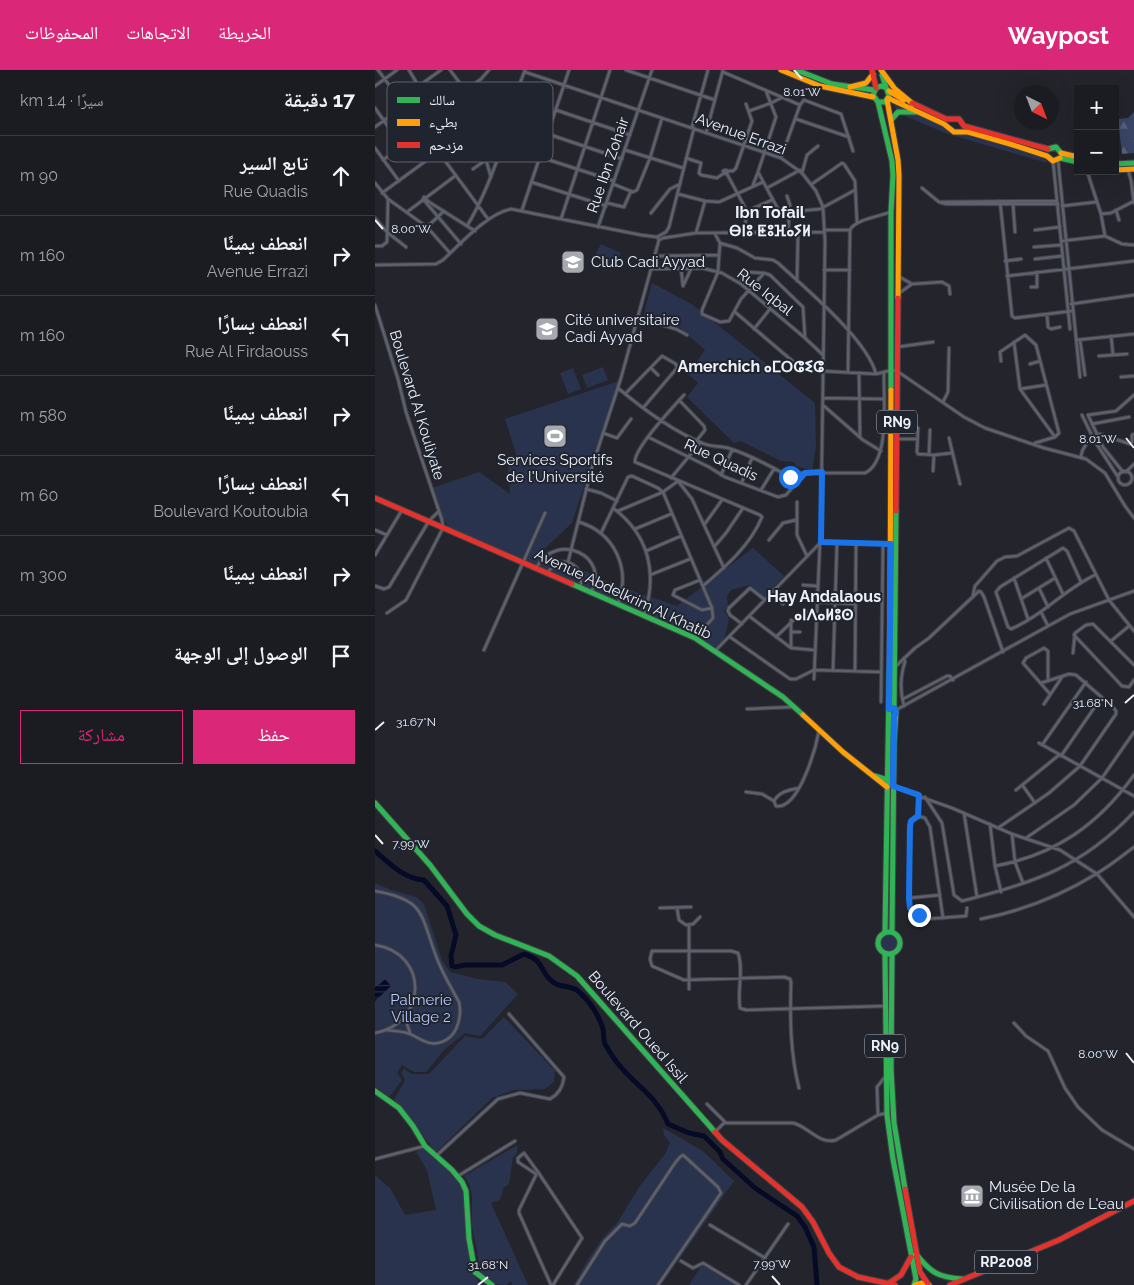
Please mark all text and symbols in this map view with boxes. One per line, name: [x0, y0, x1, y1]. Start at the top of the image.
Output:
text: Waypost: [1008, 21, 1109, 50]
text: المحفوظات: [25, 22, 98, 43]
text: الاتجاهات: [126, 22, 190, 43]
text: الخريطة: [218, 22, 271, 43]
legend: [387, 82, 553, 162]
text: 8.01°W: [783, 85, 821, 99]
north arrow: [1014, 85, 1059, 130]
map controls: [1074, 85, 1119, 175]
button: +: [1074, 85, 1119, 130]
text: 17 دقيقة: [284, 87, 355, 112]
text: سيرًا · 1.4 km: [20, 91, 104, 110]
text: سالك: [429, 92, 455, 108]
street label: Avenue Errazi: [693, 109, 789, 159]
text: بطيء: [429, 114, 458, 134]
street label: Rue Ibn Zohair: [583, 114, 633, 215]
button: −: [1074, 130, 1119, 175]
text: مزدحم: [429, 137, 463, 155]
text: تابع السير: [240, 152, 308, 174]
icon: ahead: [327, 162, 355, 190]
text: 90 m: [20, 166, 58, 185]
text: Rue Quadis: [223, 182, 308, 201]
district label: Ibn Tofail ⴱⵏⵓ ⵟⵓⴼⴰⵢⵍ: [729, 203, 811, 240]
text: 8.00°W: [391, 222, 431, 236]
text: انعطف يمينًا: [223, 232, 308, 254]
icon: right: [327, 242, 355, 270]
text: 160 m: [20, 246, 65, 265]
school or university icon: Club Cadi Ayyad: [560, 249, 586, 275]
place label: Club Cadi Ayyad: [591, 253, 705, 271]
text: Avenue Errazi: [207, 262, 308, 281]
street label: Rue Iqbal: [734, 265, 797, 320]
place label: Cité universitaire Cadi Ayyad: [565, 311, 680, 346]
text: انعطف يسارًا: [217, 312, 308, 334]
school or university icon: Cité universitaire Cadi Ayyad: [534, 316, 560, 342]
icon: left: [327, 322, 355, 350]
text: 160 m: [20, 326, 65, 345]
street label: Boulevard Al Kouliyate: [386, 328, 448, 482]
text: Rue Al Firdaouss: [185, 342, 308, 361]
district label: Amerchich ⴰⵎⵔⵛⵉⵛ: [677, 357, 825, 376]
text: انعطف يمينًا: [223, 402, 308, 424]
icon: right: [327, 402, 355, 430]
text: 580 m: [20, 406, 67, 425]
road number: RN9: [877, 411, 917, 434]
sports icon: Services Sportifs de l'Université: [542, 423, 568, 449]
text: 8.01°W: [1079, 432, 1117, 446]
street label: Rue Quadis: [681, 435, 761, 485]
place label: Services Sportifs de l'Université: [497, 451, 613, 486]
route start: [779, 466, 802, 489]
text: انعطف يسارًا: [217, 472, 308, 494]
icon: left: [327, 482, 355, 510]
text: 60 m: [20, 486, 58, 505]
text: Boulevard Koutoubia: [153, 502, 308, 521]
street label: Avenue Abdelkrim Al Khatib: [532, 545, 714, 643]
text: انعطف يمينًا: [223, 562, 308, 584]
icon: right: [327, 562, 355, 590]
text: 300 m: [20, 566, 67, 585]
district label: Hay Andalaous ⴰⵏⴷⴰⵍⵓⵙ: [767, 587, 881, 624]
text: الوصول إلى الوجهة: [174, 642, 308, 664]
icon: arrive: [327, 642, 355, 670]
text: 31.68°N: [1073, 696, 1113, 710]
button: مشاركة: [20, 710, 183, 764]
button: حفظ: [193, 710, 355, 764]
text: 31.67°N: [396, 715, 436, 729]
text: 7.99°W: [392, 837, 430, 851]
route end: [908, 904, 931, 927]
street label: Boulevard Oued Issil: [585, 967, 692, 1087]
park label: Palmerie Village 2: [390, 991, 452, 1026]
road number: RN9: [865, 1034, 905, 1058]
text: 8.00°W: [1078, 1047, 1118, 1061]
place label: Musée De la Civilisation de L'eau: [989, 1178, 1124, 1213]
museum icon: Musée De la Civilisation de L'eau: [959, 1183, 985, 1209]
road number: RP2008: [975, 1250, 1037, 1274]
text: 7.99°W: [753, 1257, 791, 1271]
text: 31.68°N: [468, 1258, 508, 1272]

